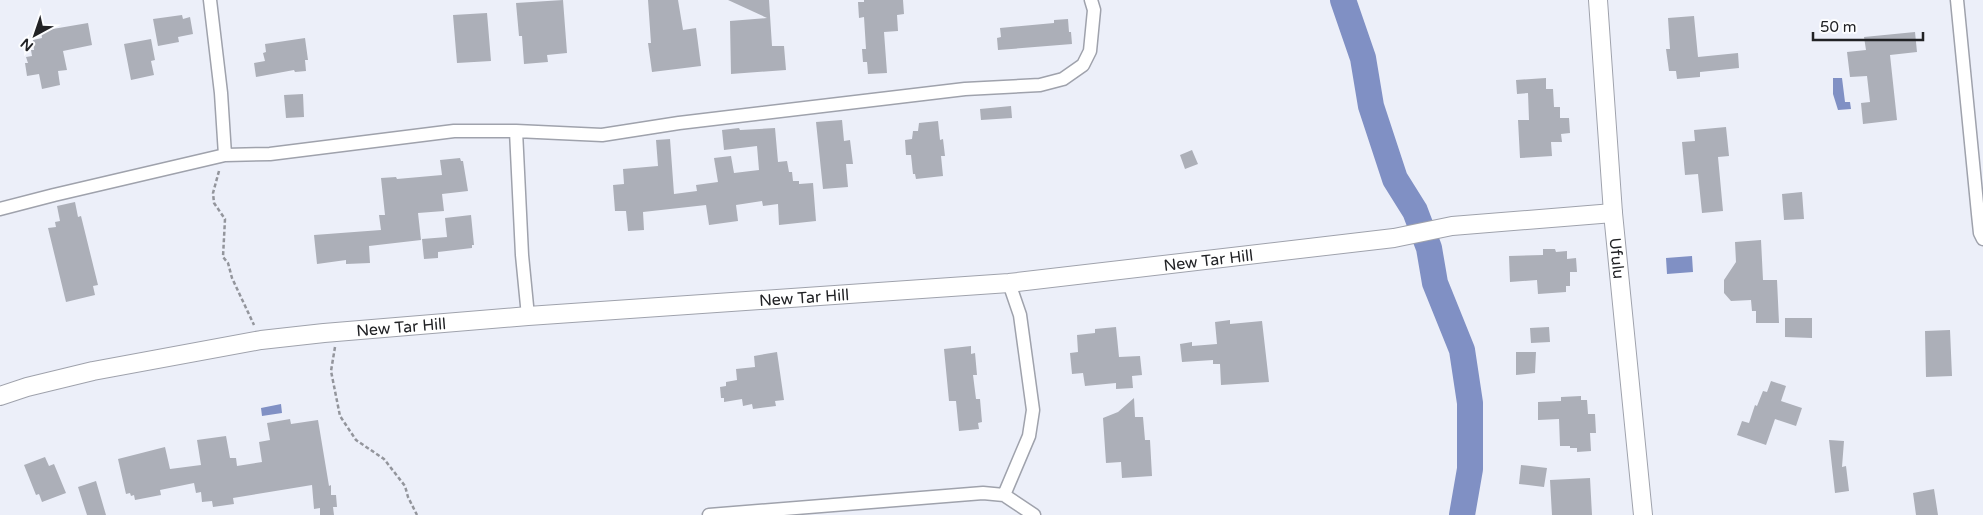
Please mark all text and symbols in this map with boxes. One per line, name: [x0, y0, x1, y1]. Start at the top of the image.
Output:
north arrow: [10, 10, 60, 60]
scale bar: [1813, 10, 1923, 42]
text: 50 m: [1820, 18, 1857, 36]
text: N: [17, 34, 37, 55]
street label: Ufulu: [1604, 237, 1629, 280]
street label: New Tar Hill: [1162, 246, 1254, 276]
street label: New Tar Hill: [758, 285, 850, 311]
street label: New Tar Hill: [355, 314, 447, 341]

